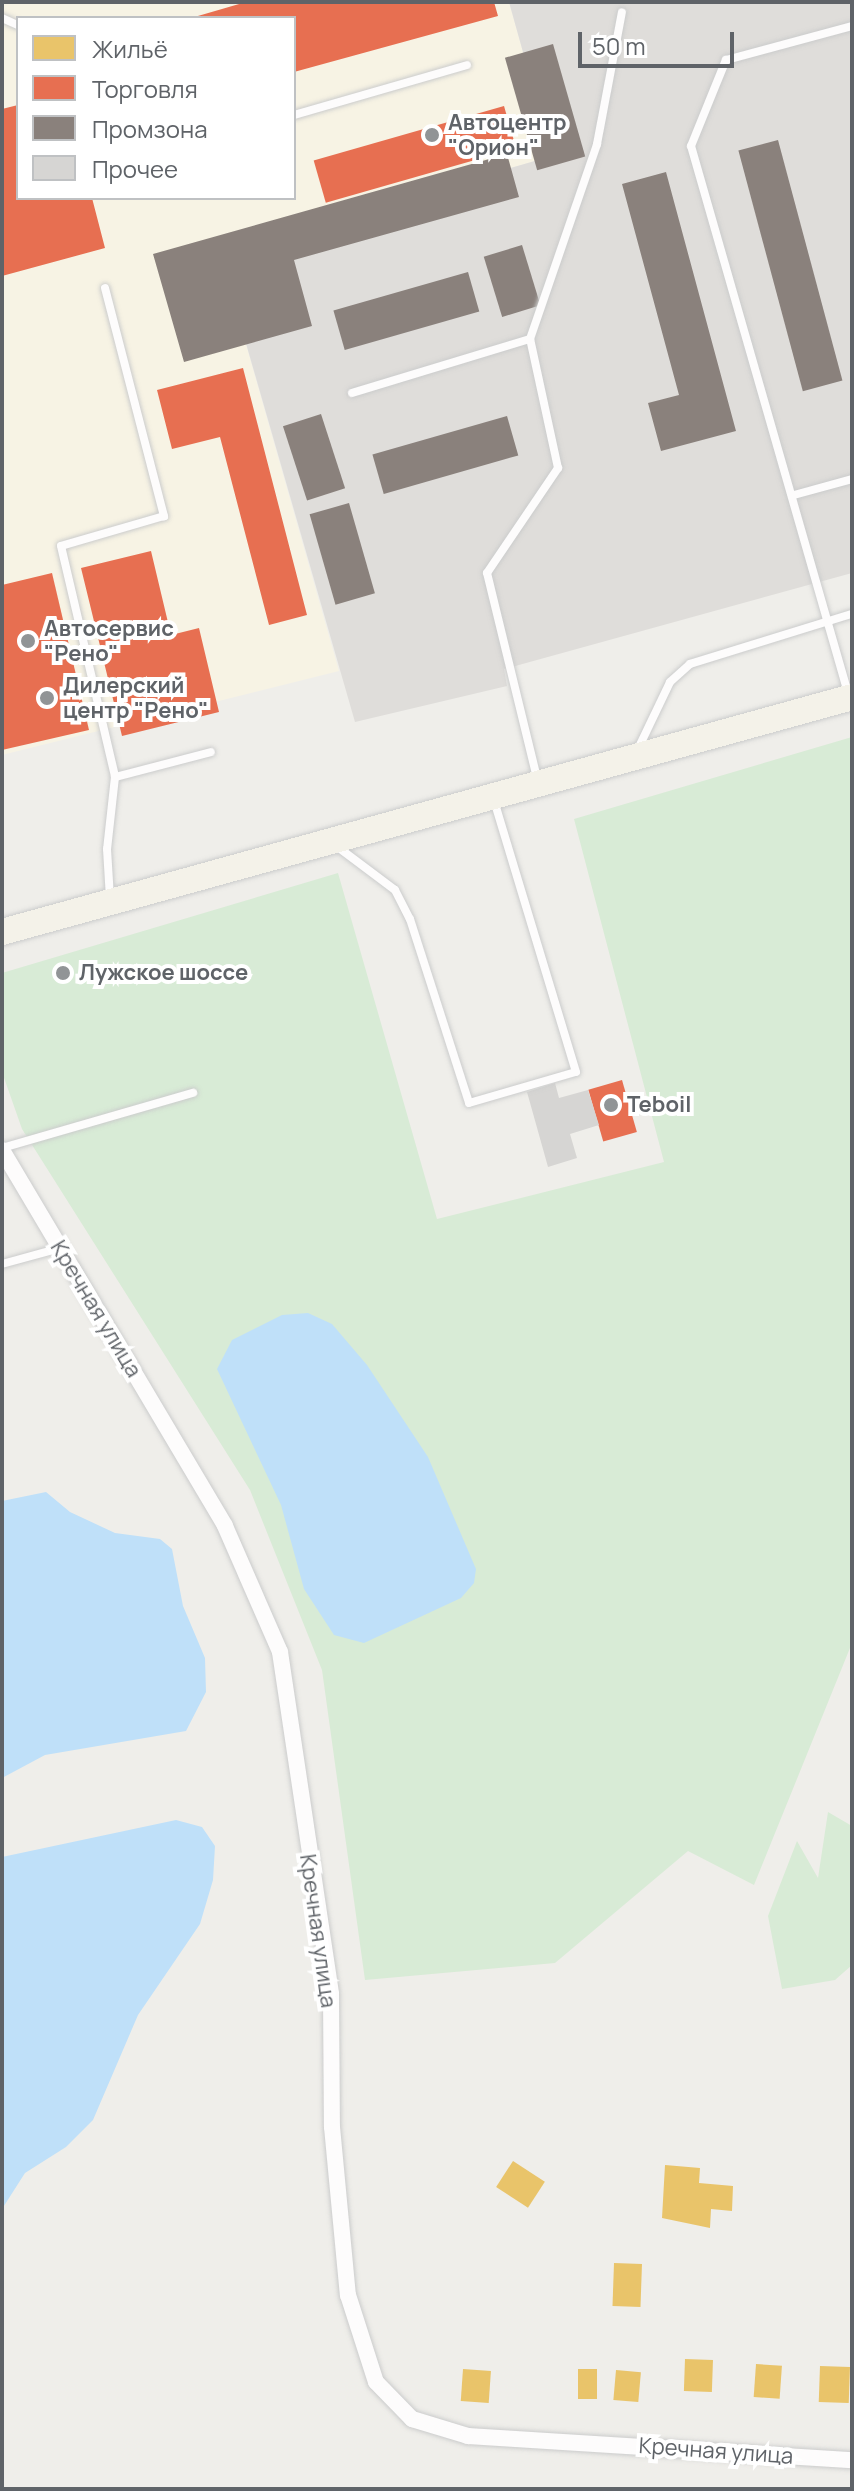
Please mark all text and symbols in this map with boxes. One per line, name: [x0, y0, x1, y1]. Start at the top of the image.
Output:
legend: [16, 16, 296, 200]
scale bar: [582, 16, 738, 66]
text: 50 m: [592, 29, 646, 62]
text: Жильё: [92, 32, 168, 65]
text: Торговля: [92, 72, 198, 105]
place label: Автоцентр "Орион": [448, 109, 567, 160]
text: Промзона: [92, 112, 207, 145]
marker: Автоцентр "Орион": [423, 126, 441, 144]
text: Прочее: [92, 152, 178, 185]
place label: Автосервис "Рено": [44, 615, 174, 666]
marker: Автосервис "Рено": [19, 632, 37, 650]
place label: Дилерский центр "Рено": [63, 672, 208, 724]
marker: Дилерский центр "Рено": [38, 689, 56, 707]
place label: Лужское шоссе: [79, 960, 248, 986]
marker: Лужское шоссе: [54, 964, 72, 982]
place label: Teboil: [627, 1092, 691, 1118]
marker: Teboil: [602, 1096, 620, 1114]
street label: Кречная улица: [45, 1236, 147, 1382]
street label: Кречная улица: [294, 1852, 342, 2010]
street label: Кречная улица: [638, 2432, 794, 2470]

